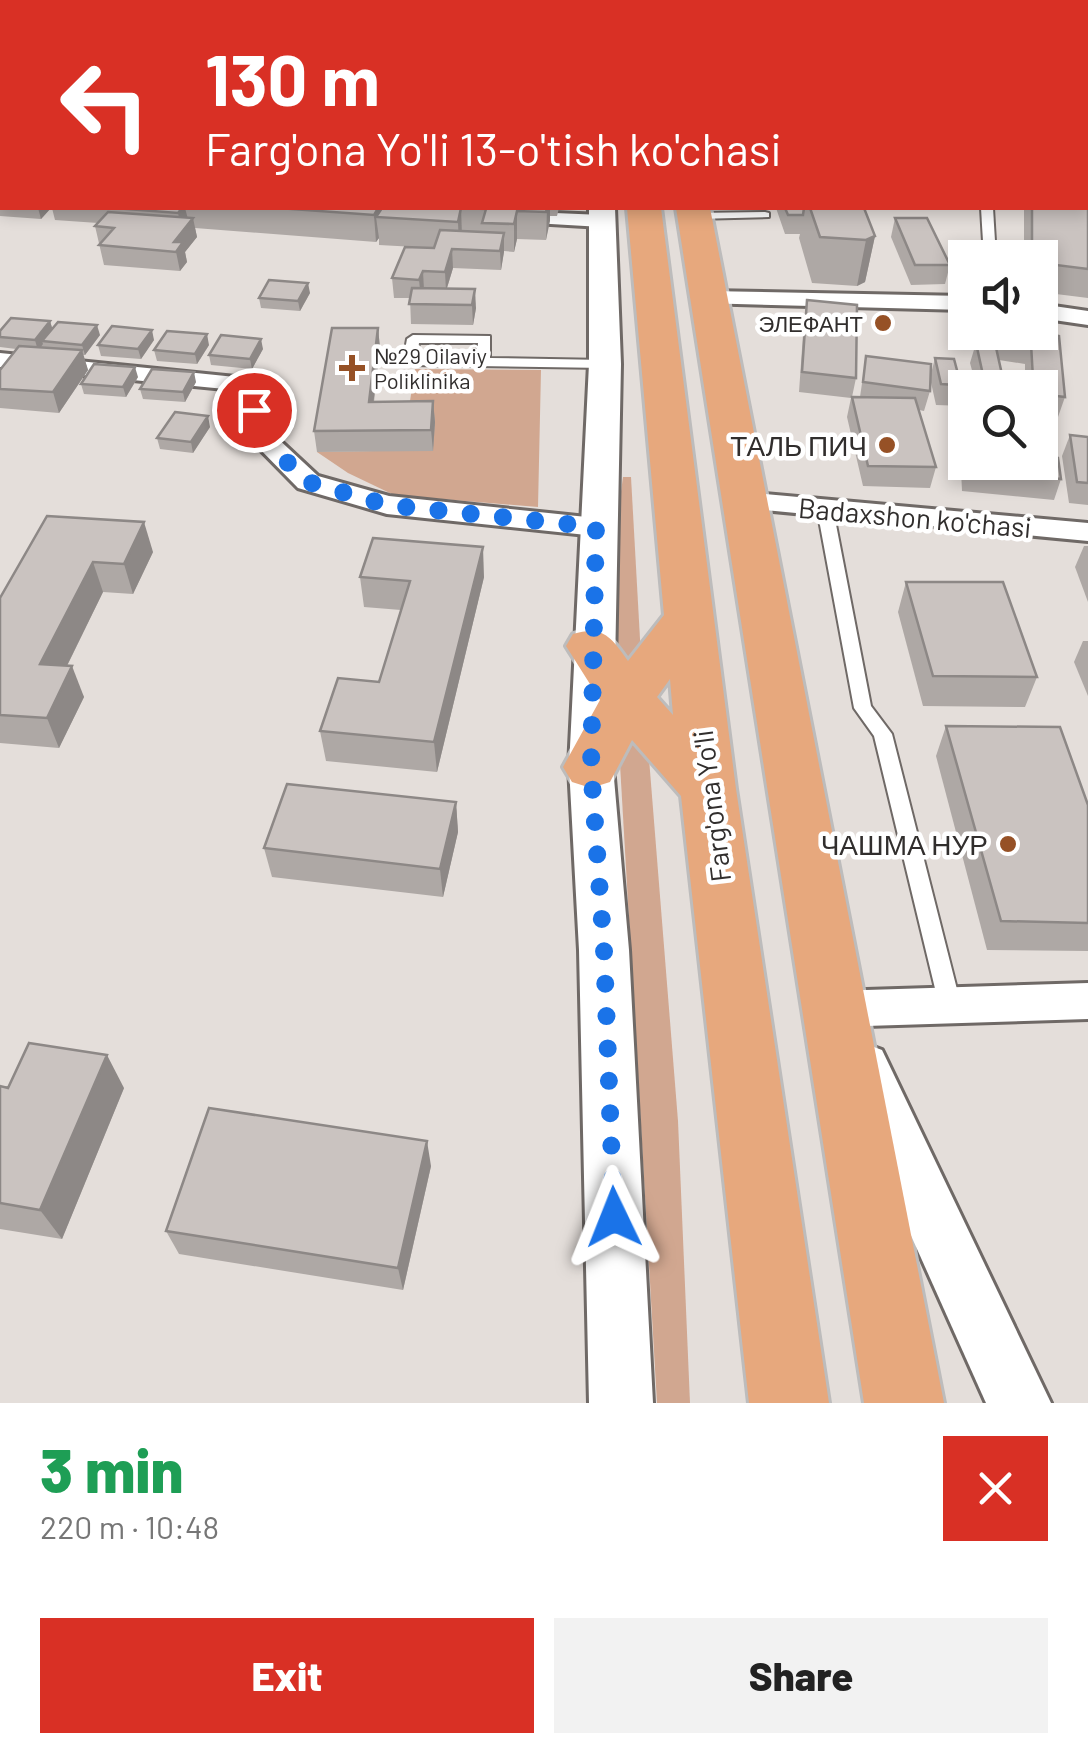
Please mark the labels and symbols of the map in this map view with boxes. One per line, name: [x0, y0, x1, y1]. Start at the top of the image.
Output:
place label: ЭЛЕФАНТ: [759, 310, 863, 336]
marker: ЭЛЕФАНТ: [872, 312, 894, 334]
place label: №29 Oilaviy Poliklinika: [374, 342, 487, 393]
marker: №29 Oilaviy Poliklinika: [339, 355, 365, 381]
pin: [212, 368, 297, 453]
place label: ТАЛЬ ПИЧ: [730, 428, 867, 462]
marker: ТАЛЬ ПИЧ: [876, 434, 898, 456]
street label: Badaxshon ko'chasi: [797, 490, 1033, 544]
street label: Farg'ona Yo'li: [685, 728, 737, 884]
place label: ЧАШМА НУР: [821, 827, 988, 861]
marker: ЧАШМА НУР: [997, 833, 1019, 855]
position arrow: [562, 1165, 666, 1269]

